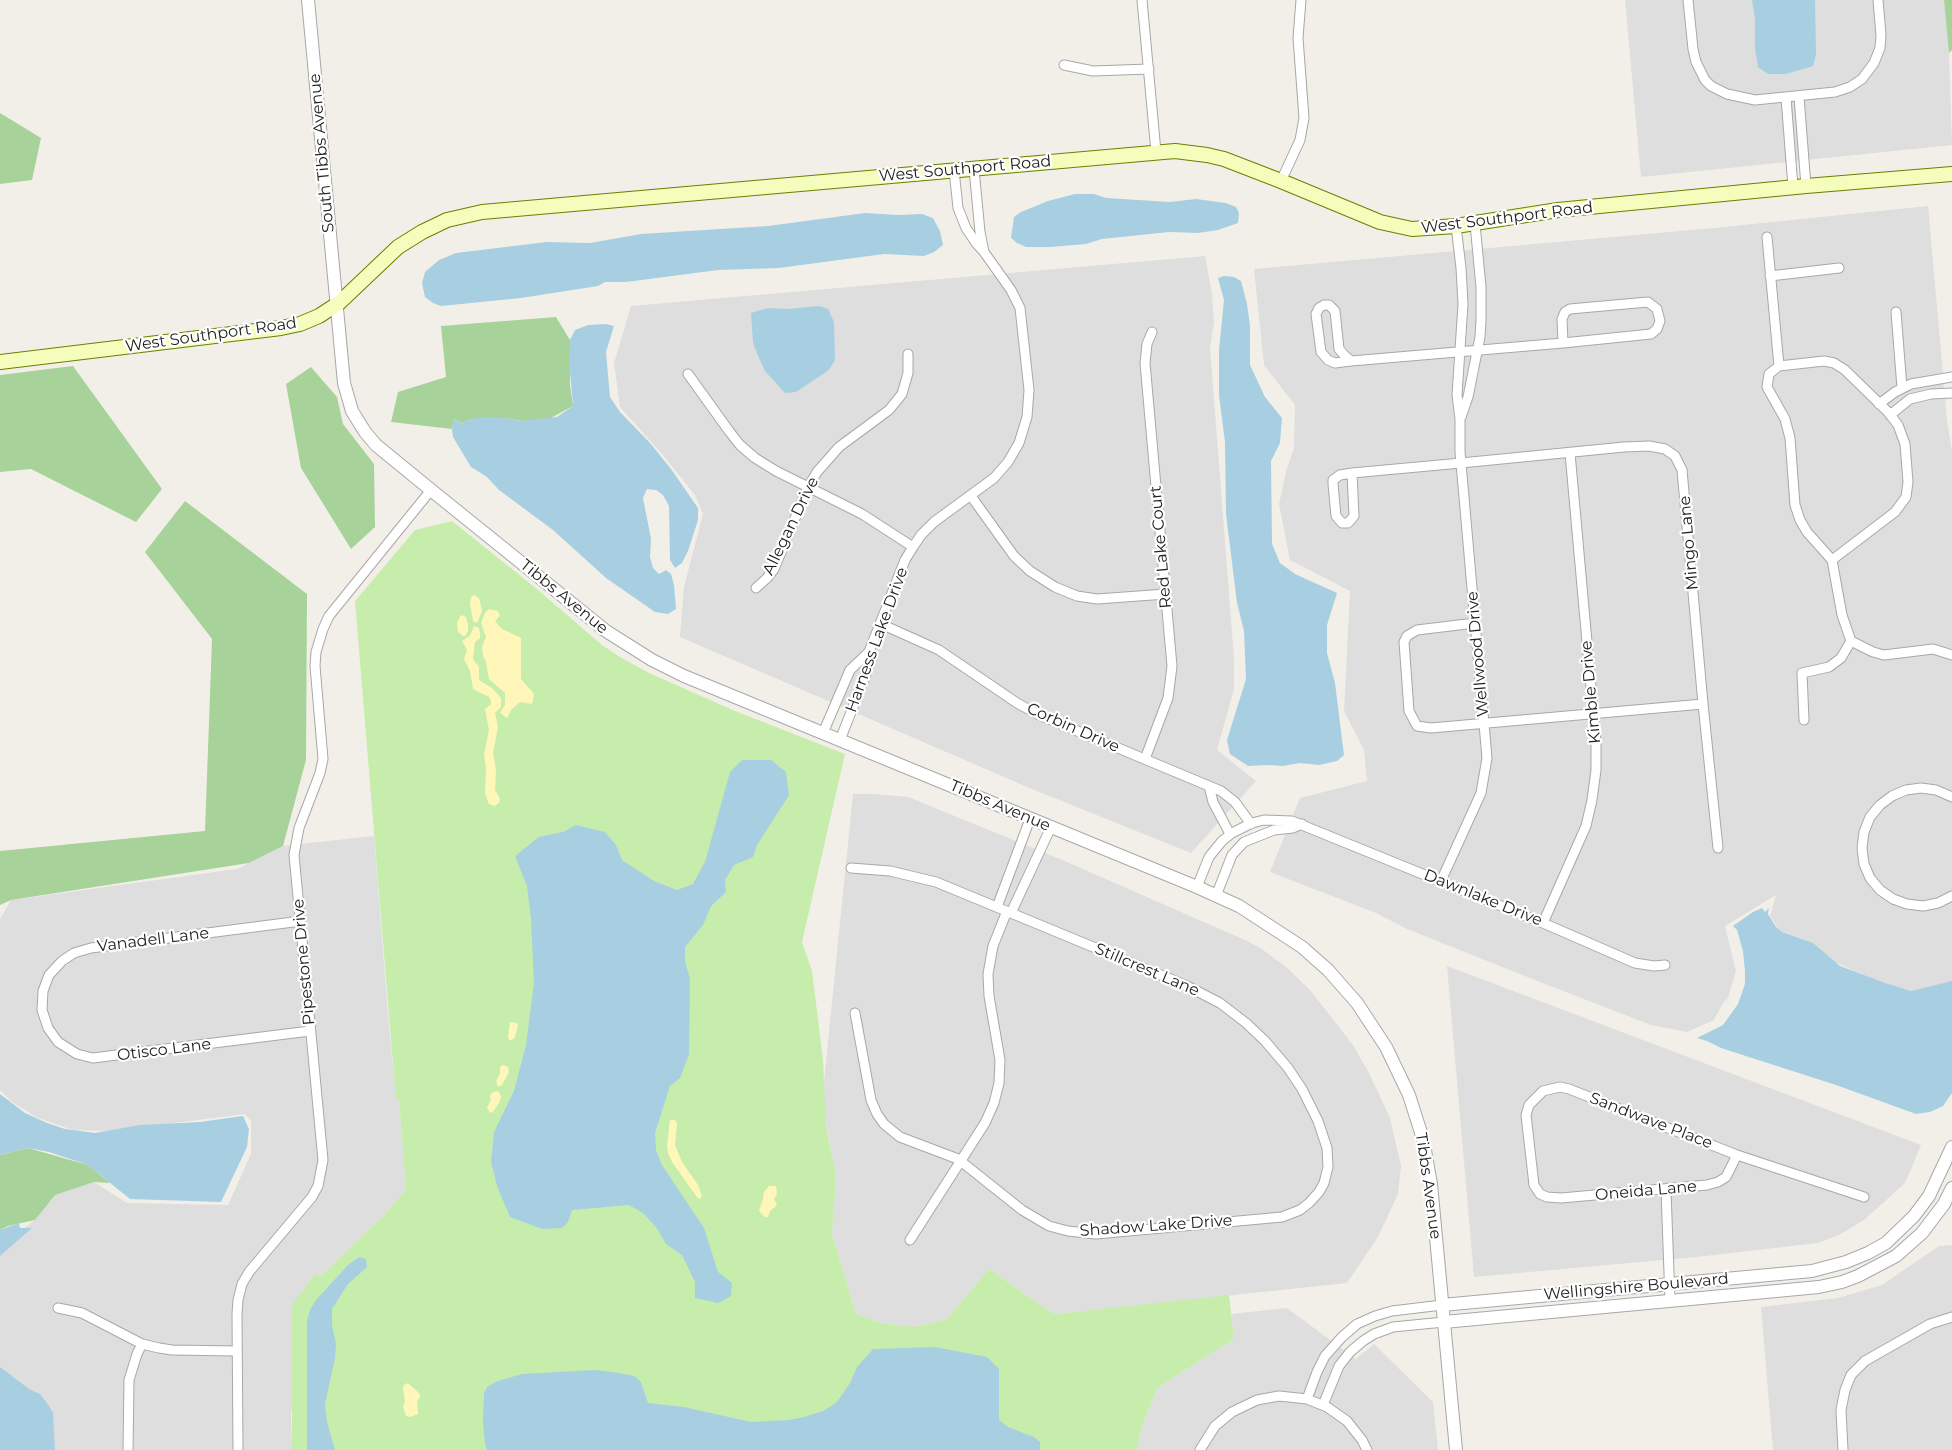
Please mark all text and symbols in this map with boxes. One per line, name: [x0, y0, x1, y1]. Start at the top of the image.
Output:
street label: South Tibbs Avenue: [305, 73, 339, 233]
street label: West Southport Road: [878, 152, 1052, 186]
street label: West Southport Road: [1420, 198, 1594, 238]
street label: West Southport Road: [124, 313, 298, 357]
street label: Allegan Drive: [759, 474, 823, 578]
street label: Red Lake Court: [1146, 485, 1176, 609]
street label: Mingo Lane: [1675, 495, 1703, 591]
street label: Tibbs Avenue: [516, 556, 612, 638]
street label: Harness Lake Drive: [842, 565, 912, 715]
street label: Wellwood Drive: [1463, 590, 1493, 718]
street label: Kimble Drive: [1577, 640, 1605, 744]
street label: Corbin Drive: [1024, 699, 1122, 757]
street label: Tibbs Avenue: [947, 776, 1053, 836]
street label: Dawnlake Drive: [1421, 865, 1545, 931]
street label: Pipestone Drive: [289, 898, 319, 1026]
street label: Vanadell Lane: [96, 924, 210, 956]
street label: Stillcrest Lane: [1092, 939, 1202, 1001]
street label: Otisco Lane: [116, 1035, 212, 1065]
street label: Sandwave Place: [1587, 1089, 1715, 1153]
street label: Tibbs Avenue: [1411, 1131, 1445, 1241]
street label: Oneida Lane: [1594, 1177, 1698, 1205]
street label: Shadow Lake Drive: [1079, 1211, 1233, 1241]
street label: Wellingshire Boulevard: [1543, 1269, 1729, 1305]

